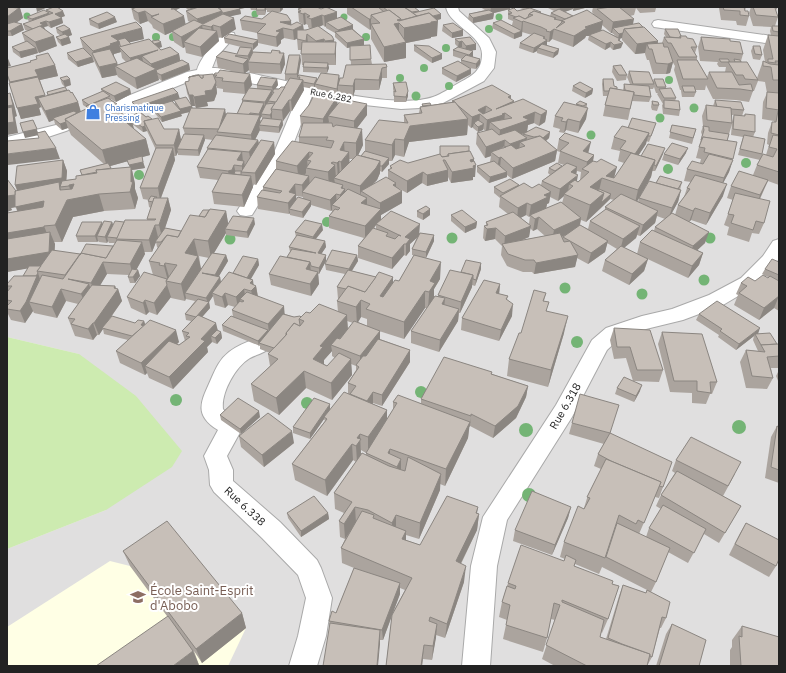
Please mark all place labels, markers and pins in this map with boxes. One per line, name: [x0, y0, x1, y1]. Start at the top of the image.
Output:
place label: Charismatique Pressing: [105, 102, 164, 123]
shop icon: Charismatique Pressing: [84, 103, 102, 121]
place label: École Saint-Esprit d'Abobo: [150, 582, 254, 614]
school or university icon: École Saint-Esprit d'Abobo: [129, 588, 147, 606]

